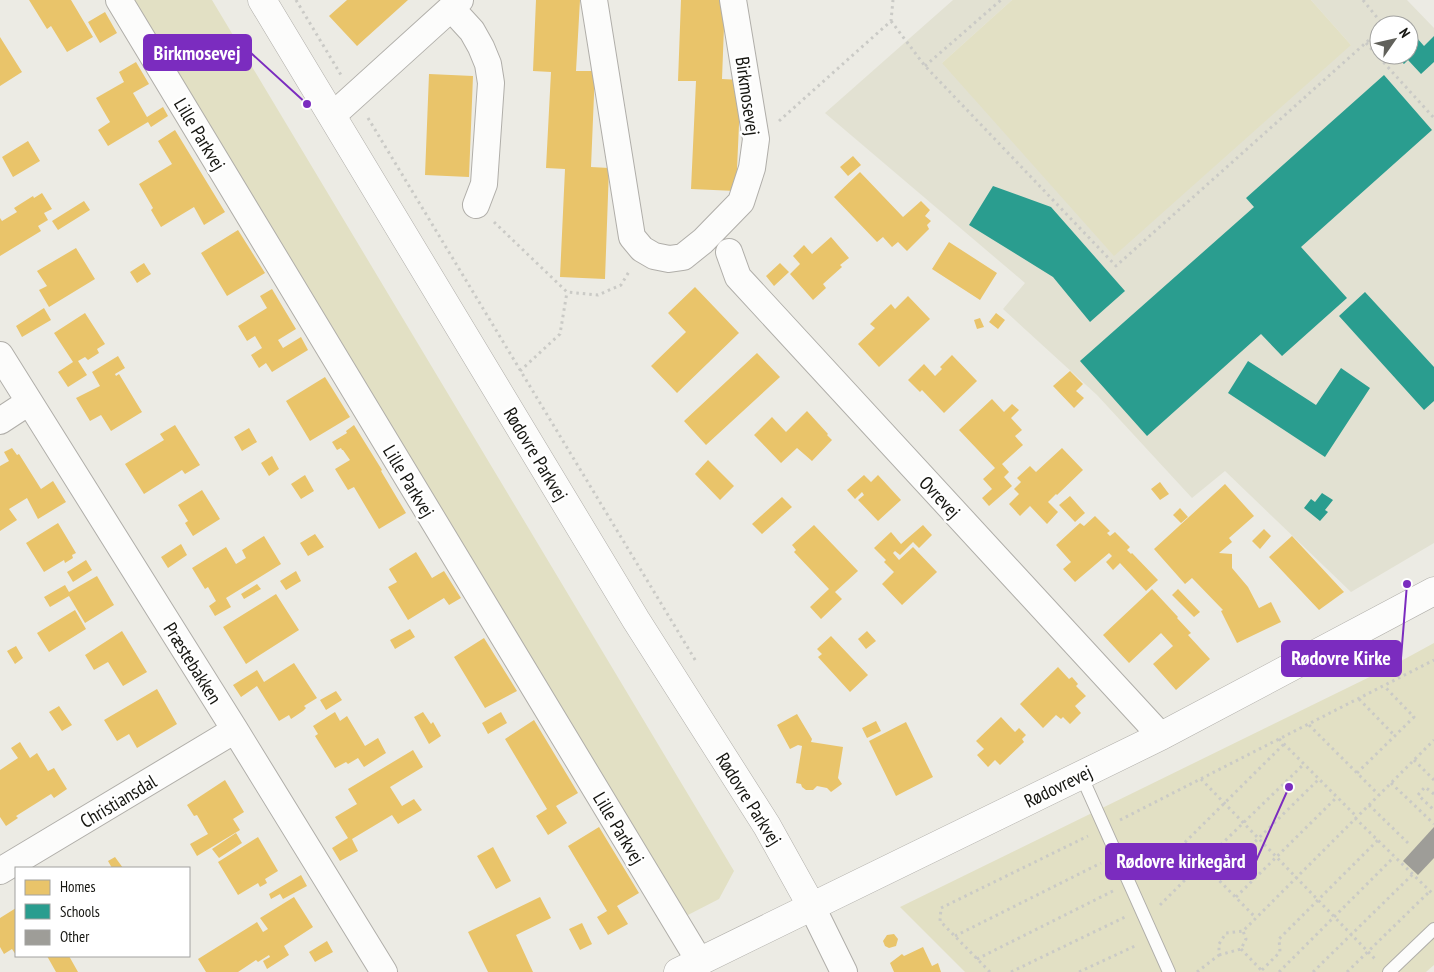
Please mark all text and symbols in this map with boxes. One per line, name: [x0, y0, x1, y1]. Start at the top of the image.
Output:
north arrow: [1369, 15, 1419, 65]
text: N: [1395, 25, 1414, 41]
callout: Birkmosevej: [144, 35, 251, 70]
text: Birkmosevej: [154, 40, 240, 66]
street label: Birkmosevej: [731, 55, 765, 137]
street label: Lille Parkvej: [169, 93, 231, 175]
street label: Rødovre Parkvej: [499, 403, 573, 505]
street label: Lille Parkvej: [378, 440, 440, 522]
street label: Ovrevej: [914, 471, 966, 523]
street label: Præstebakken: [159, 618, 227, 708]
callout: Rødovre Kirke: [1282, 641, 1401, 676]
text: Rødovre Kirke: [1291, 645, 1391, 671]
street label: Rødovre Parkvej: [711, 748, 787, 850]
street label: Rødovrevej: [1020, 759, 1096, 813]
street label: Christiansdal: [75, 769, 161, 833]
street label: Lille Parkvej: [588, 787, 650, 869]
callout: Rødovre kirkegård: [1106, 844, 1256, 879]
text: Rødovre kirkegård: [1116, 848, 1246, 874]
legend: [15, 867, 190, 957]
text: Homes: [60, 877, 96, 896]
text: Schools: [60, 902, 100, 921]
text: Other: [60, 927, 90, 946]

